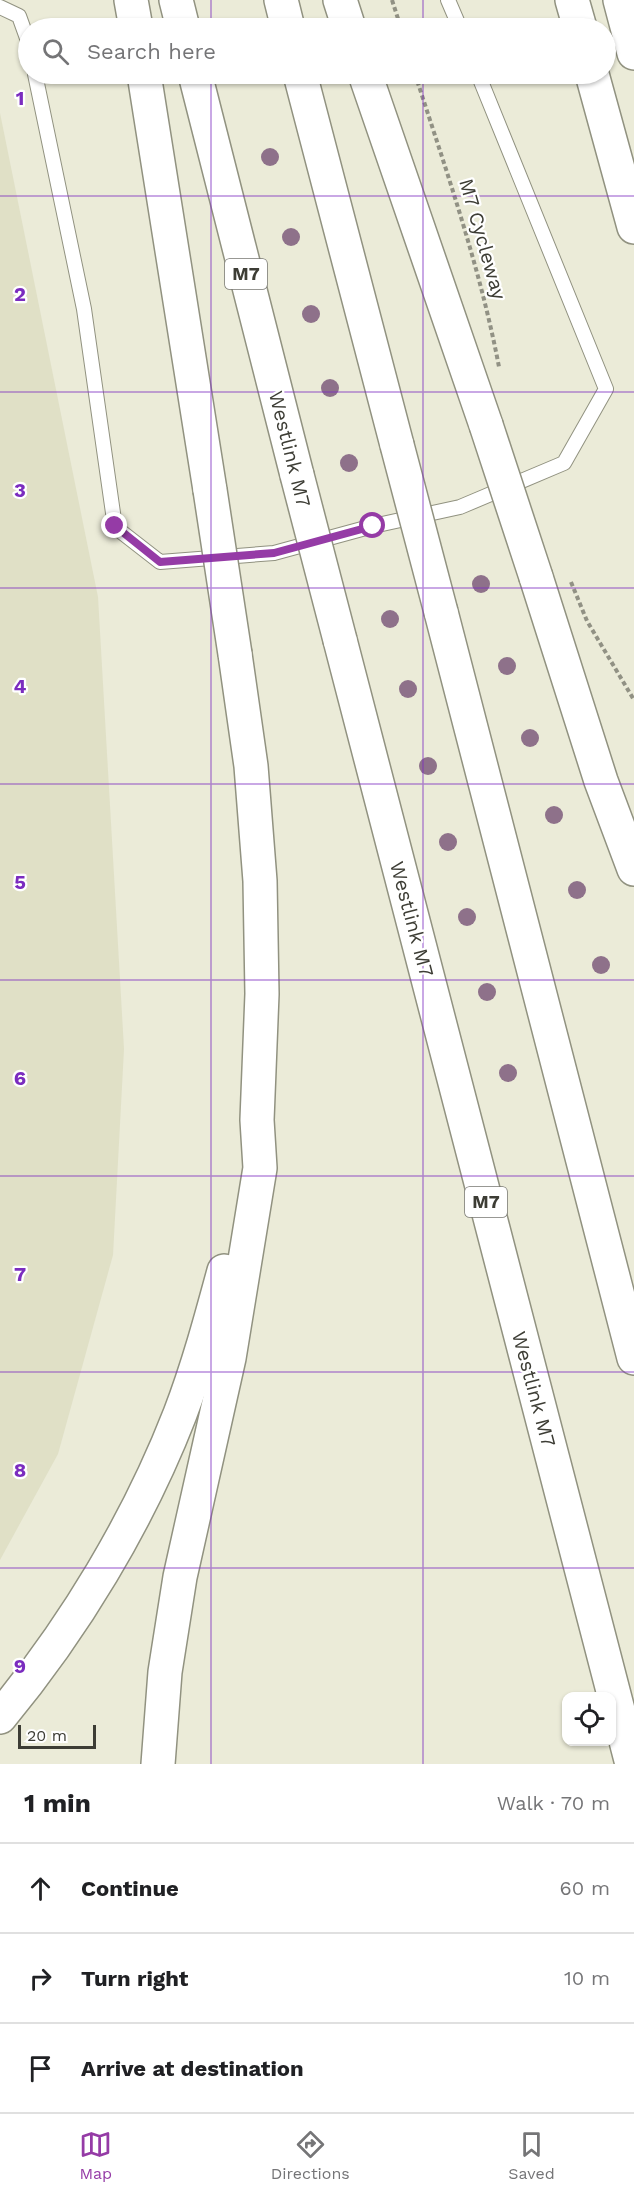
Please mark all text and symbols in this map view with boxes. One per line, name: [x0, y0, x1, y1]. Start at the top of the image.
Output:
search box: [18, 18, 616, 84]
icon: search: [39, 35, 72, 68]
text: Search here: [87, 39, 216, 64]
text: 1: [16, 86, 24, 110]
street label: M7 Cycleway: [454, 176, 512, 303]
road number: M7: [225, 259, 267, 289]
text: 2: [14, 282, 26, 306]
street label: Westlink M7: [264, 388, 316, 510]
text: 3: [14, 478, 26, 502]
route end: [101, 512, 127, 538]
route start: [359, 512, 385, 538]
text: 4: [14, 674, 27, 698]
street label: Westlink M7: [385, 858, 439, 980]
text: 5: [14, 870, 26, 894]
text: 6: [14, 1066, 26, 1090]
road number: M7: [465, 1187, 507, 1217]
text: 7: [14, 1262, 26, 1286]
street label: Westlink M7: [507, 1328, 561, 1450]
text: 8: [14, 1458, 26, 1482]
text: 9: [14, 1654, 26, 1678]
map controls: [562, 1692, 616, 1746]
button: locate: [562, 1692, 616, 1746]
scale bar: [18, 1722, 96, 1750]
text: 20 m: [27, 1726, 67, 1745]
text: 1 min: [24, 1788, 91, 1818]
text: Walk · 70 m: [497, 1791, 610, 1815]
icon: ahead: [24, 1872, 57, 1905]
text: Continue: [81, 1876, 179, 1901]
text: 60 m: [560, 1876, 610, 1900]
icon: right: [24, 1962, 57, 1995]
text: Turn right: [81, 1966, 188, 1991]
text: 10 m: [564, 1966, 610, 1990]
icon: arrive: [24, 2052, 57, 2085]
text: Arrive at destination: [81, 2056, 304, 2081]
tab: Map: [79, 2128, 112, 2183]
tab: Directions: [271, 2128, 350, 2183]
tab: Saved: [508, 2128, 555, 2183]

